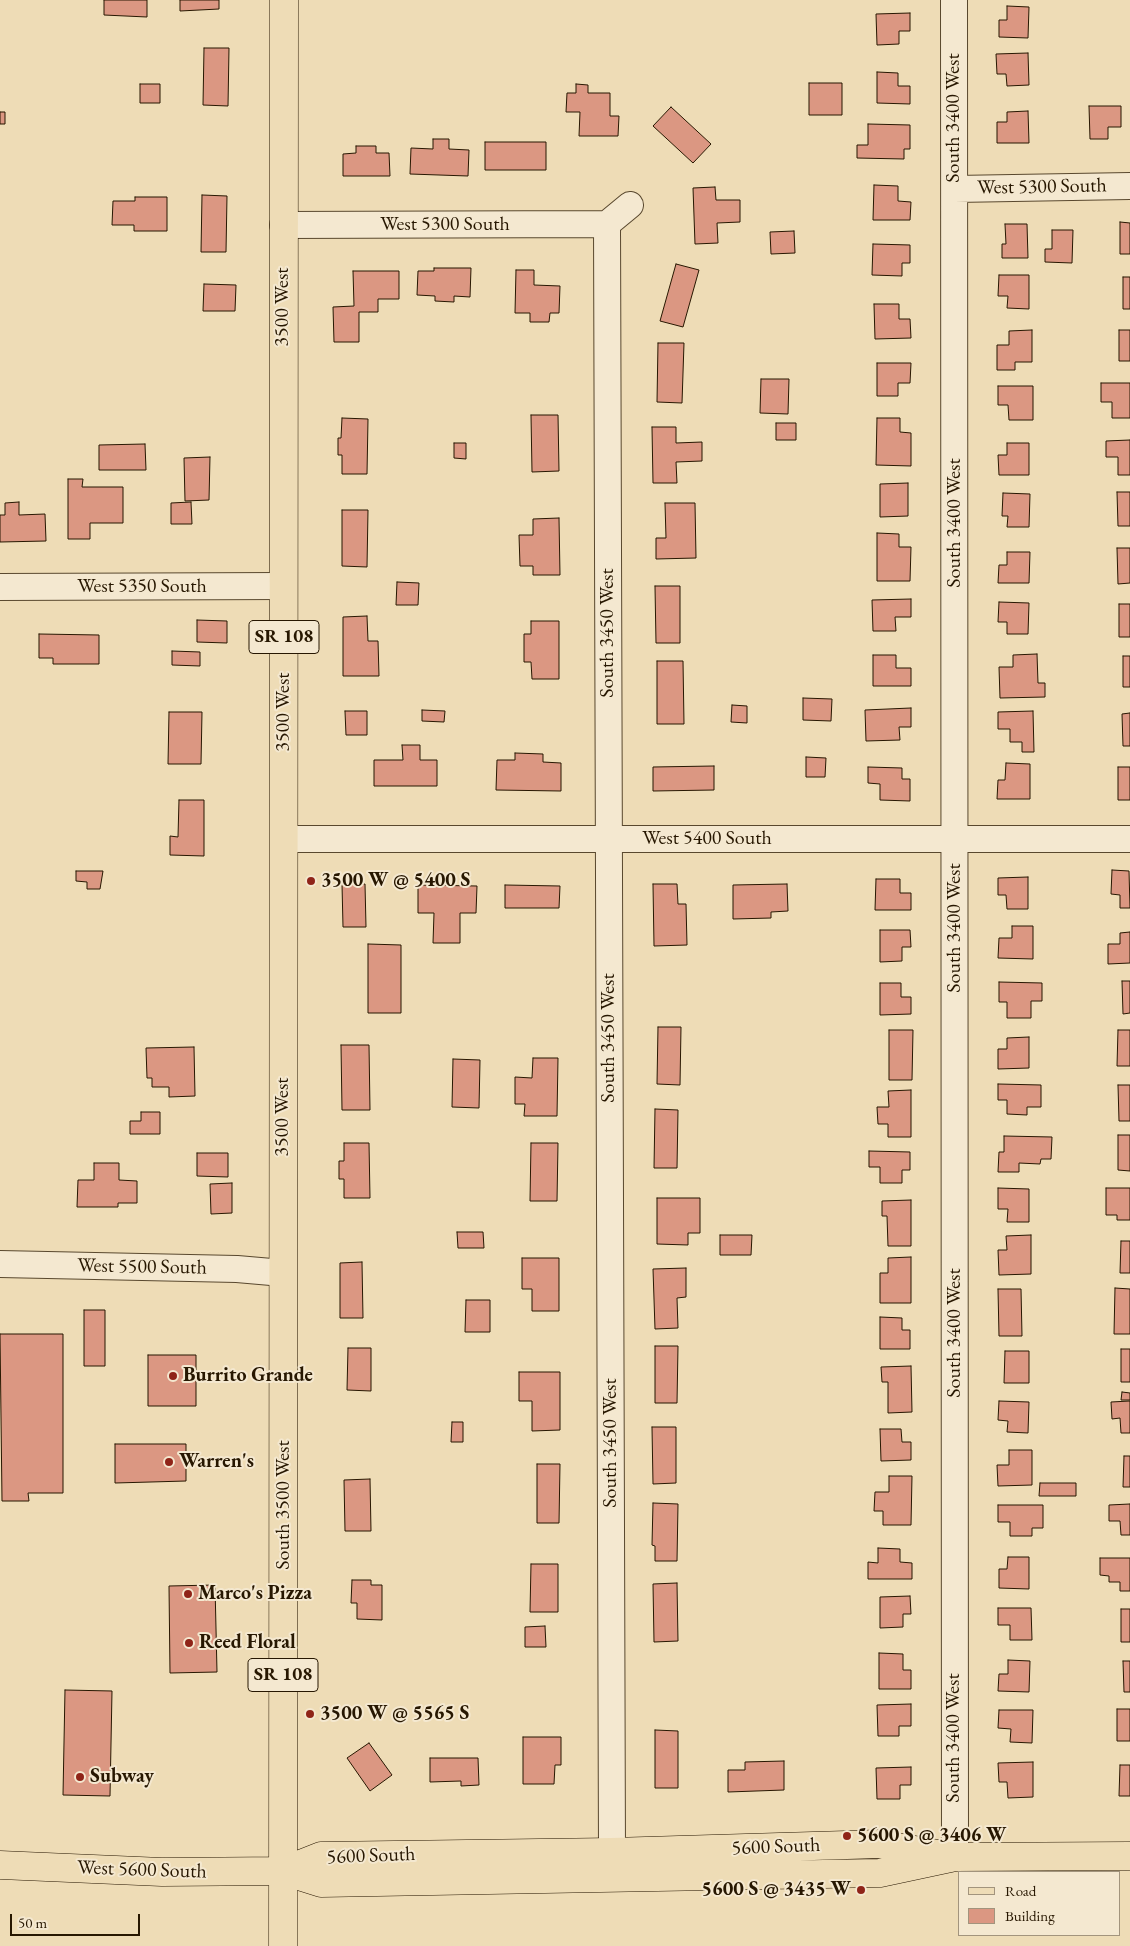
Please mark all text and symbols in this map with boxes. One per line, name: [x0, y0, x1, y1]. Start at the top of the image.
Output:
street label: South 3400 West: [942, 53, 966, 183]
street label: West 5300 South: [977, 174, 1107, 200]
street label: West 5300 South: [380, 213, 510, 237]
street label: 3500 West: [271, 267, 295, 347]
street label: South 3400 West: [943, 458, 967, 588]
street label: South 3450 West: [596, 568, 620, 698]
street label: West 5350 South: [77, 575, 207, 599]
road number: SR 108: [249, 620, 319, 654]
street label: 3500 West: [272, 672, 296, 752]
street label: West 5400 South: [642, 827, 772, 851]
street label: South 3400 West: [943, 863, 967, 993]
place label: 3500 W @ 5400 S: [321, 869, 470, 893]
marker: 3500 W @ 5400 S: [305, 875, 317, 887]
street label: South 3450 West: [597, 973, 621, 1103]
street label: 3500 West: [271, 1077, 295, 1157]
street label: West 5500 South: [77, 1254, 207, 1280]
street label: South 3400 West: [943, 1268, 967, 1398]
place label: Burrito Grande: [183, 1364, 313, 1388]
marker: Burrito Grande: [167, 1370, 179, 1382]
street label: South 3450 West: [599, 1378, 623, 1508]
street label: South 3500 West: [272, 1440, 296, 1570]
place label: Warren's: [179, 1450, 254, 1474]
marker: Warren's: [163, 1456, 175, 1468]
place label: Marco's Pizza: [198, 1582, 312, 1606]
marker: Marco's Pizza: [182, 1588, 194, 1600]
place label: Reed Floral: [199, 1631, 296, 1655]
marker: Reed Floral: [183, 1637, 195, 1649]
road number: SR 108: [248, 1658, 318, 1692]
street label: South 3400 West: [942, 1673, 966, 1803]
place label: 3500 W @ 5565 S: [320, 1702, 469, 1726]
marker: 3500 W @ 5565 S: [304, 1708, 316, 1720]
place label: Subway: [90, 1765, 154, 1789]
marker: Subway: [74, 1771, 86, 1783]
place label: 5600 S @ 3406 W: [857, 1824, 1006, 1848]
marker: 5600 S @ 3406 W: [841, 1830, 853, 1842]
street label: 5600 South: [731, 1833, 821, 1861]
street label: 5600 South: [326, 1842, 416, 1870]
street label: West 5600 South: [77, 1856, 207, 1884]
legend: [958, 1871, 1120, 1936]
place label: 5600 S @ 3435 W: [702, 1878, 851, 1902]
text: Road: [1005, 1881, 1036, 1900]
marker: 5600 S @ 3435 W: [855, 1884, 867, 1896]
scale bar: [12, 1904, 142, 1936]
text: Building: [1005, 1906, 1055, 1925]
text: 50 m: [18, 1913, 47, 1932]

